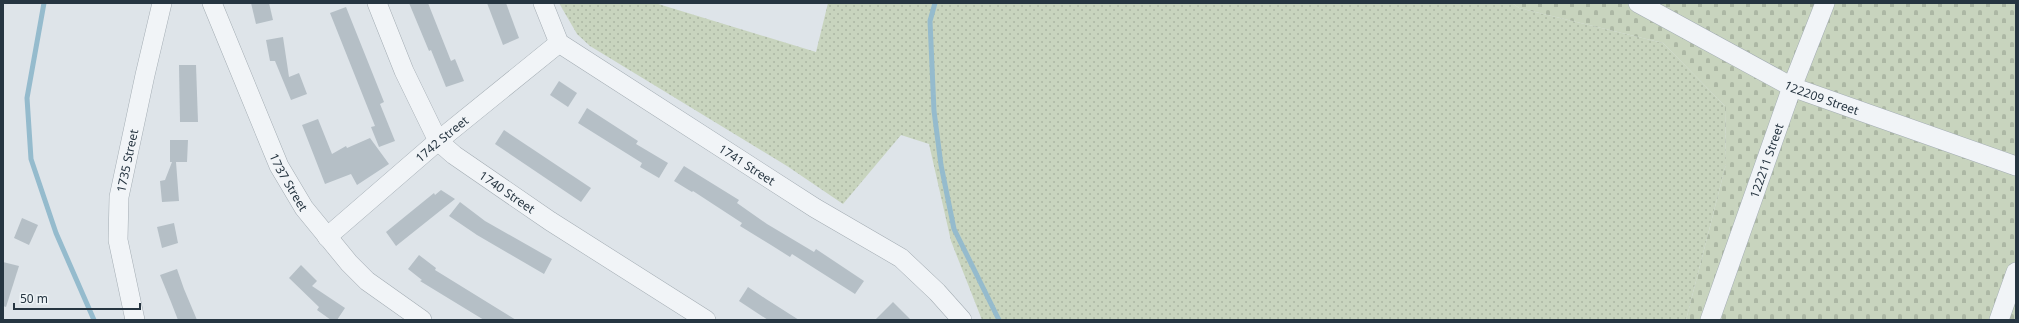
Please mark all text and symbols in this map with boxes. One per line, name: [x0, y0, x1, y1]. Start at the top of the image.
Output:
street label: 122209 Street: [1781, 76, 1862, 119]
street label: 1742 Street: [411, 111, 472, 166]
street label: 122211 Street: [1745, 120, 1787, 200]
street label: 1735 Street: [112, 127, 142, 194]
street label: 1741 Street: [716, 140, 779, 189]
street label: 1737 Street: [266, 150, 313, 215]
street label: 1740 Street: [476, 166, 539, 217]
scale bar: [14, 285, 140, 311]
text: 50 m: [20, 290, 48, 307]

